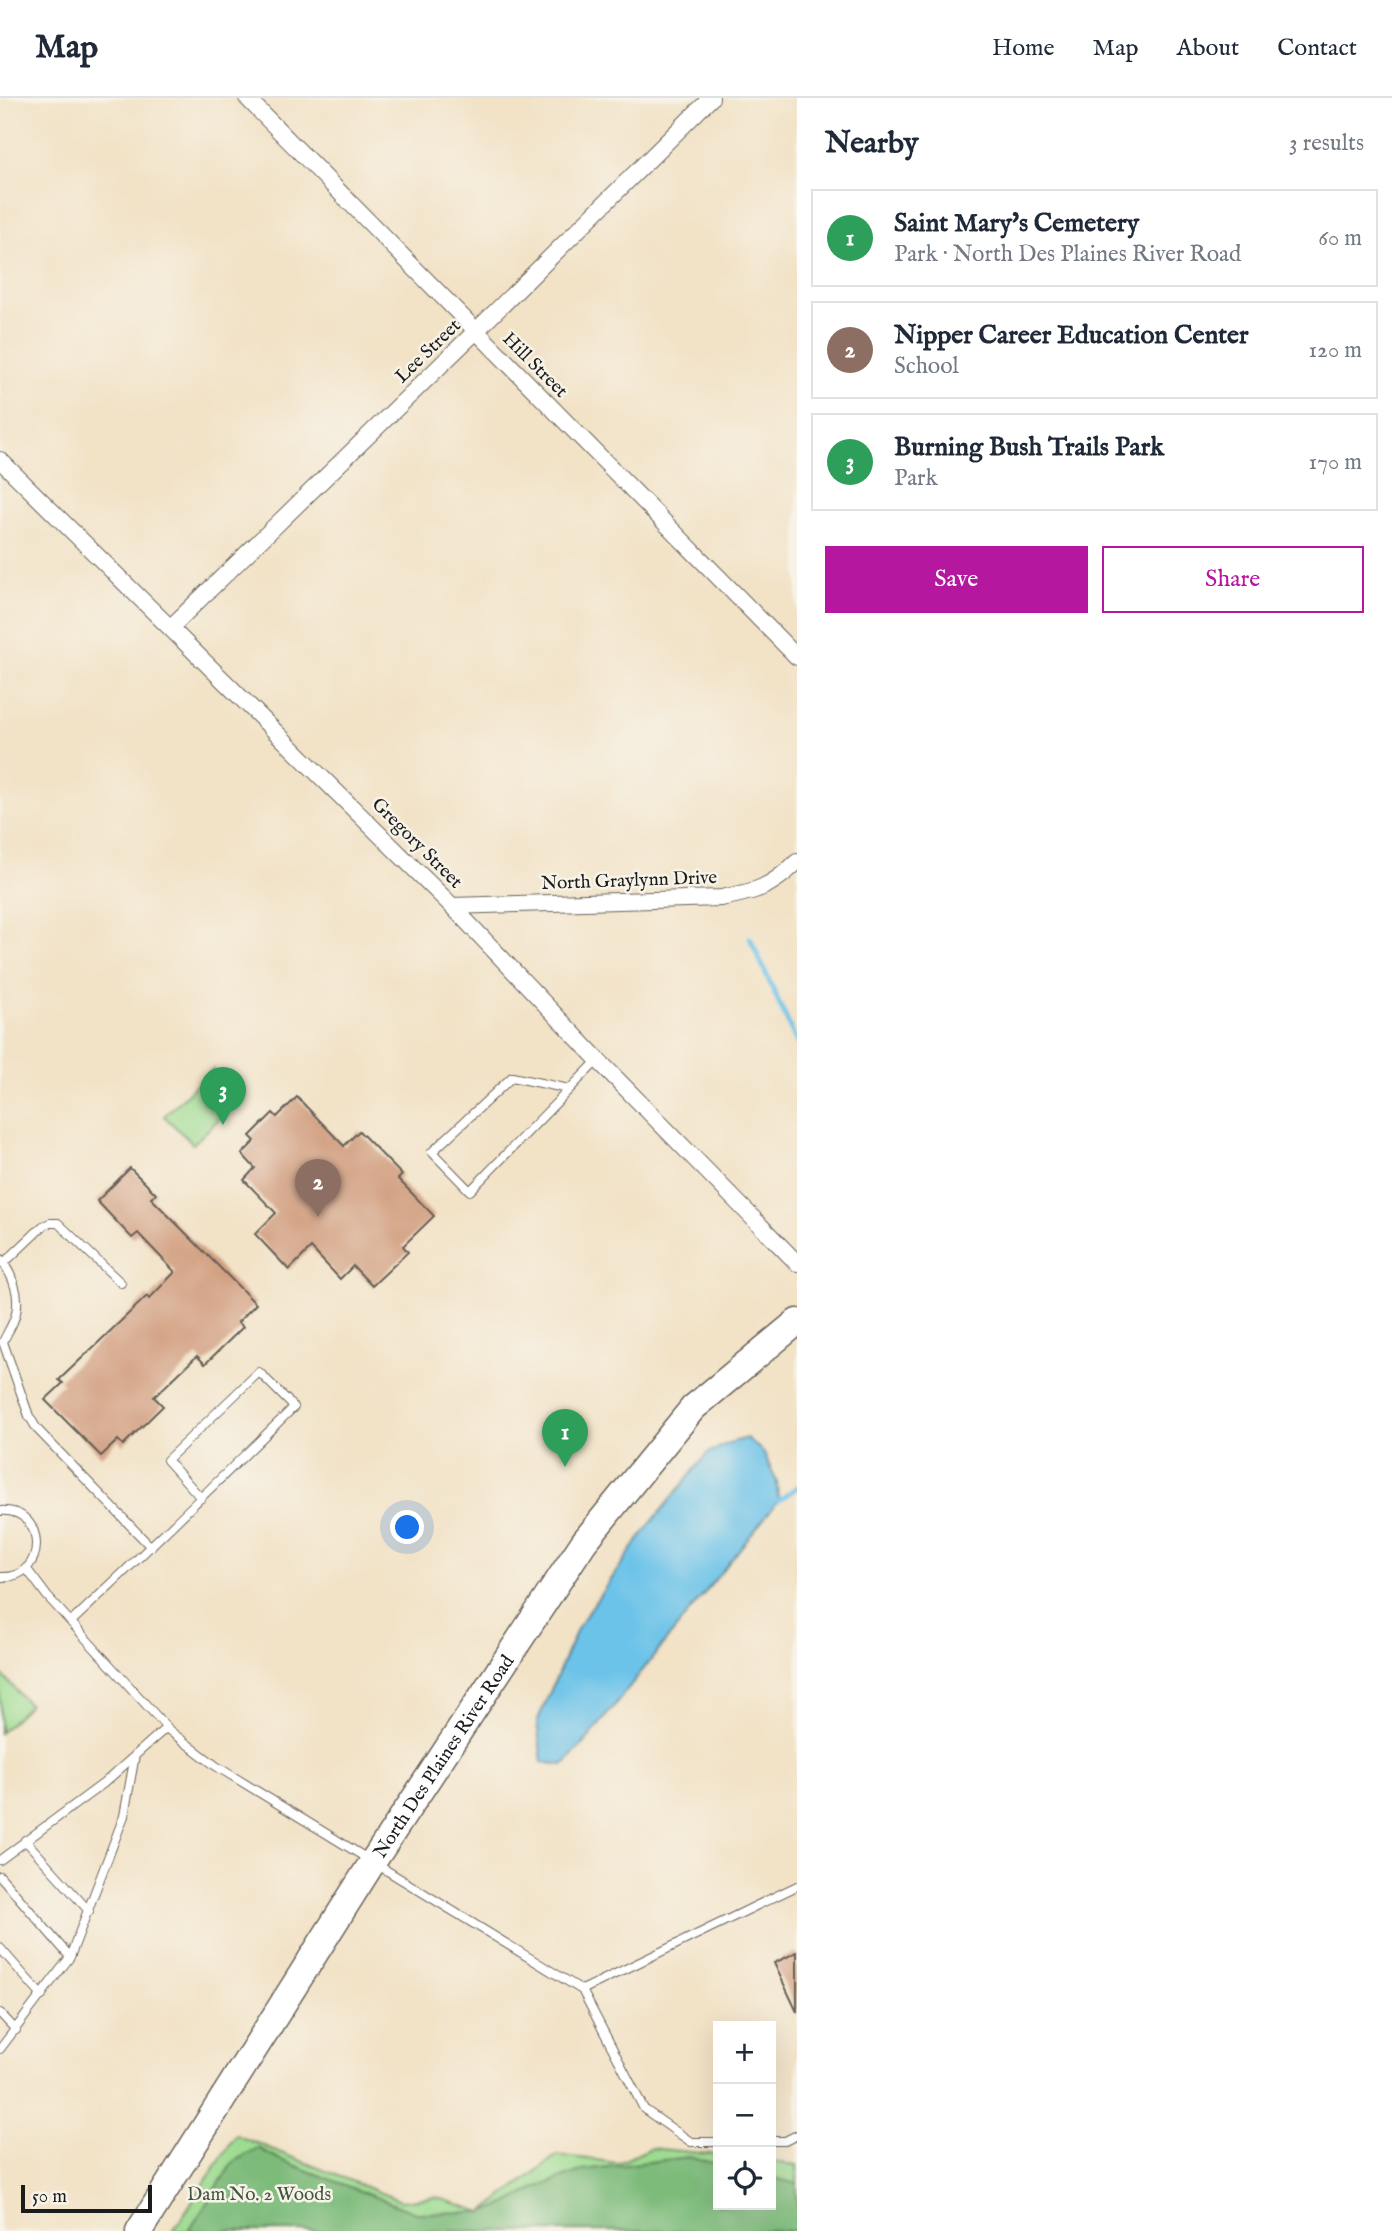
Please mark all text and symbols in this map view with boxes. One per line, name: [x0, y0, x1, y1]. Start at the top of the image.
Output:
text: Map: [35, 27, 98, 69]
text: Home: [992, 33, 1055, 64]
text: Map: [1093, 33, 1139, 64]
text: About: [1177, 33, 1239, 64]
text: Contact: [1277, 33, 1357, 64]
text: Nearby: [825, 125, 918, 163]
text: 3 results: [1289, 129, 1364, 158]
text: Saint Mary's Cemetery: [894, 207, 1139, 240]
text: 1: [846, 224, 854, 253]
text: 60 m: [1318, 224, 1362, 253]
text: Park · North Des Plaines River Road: [894, 240, 1241, 269]
street label: Lee Street: [390, 314, 467, 389]
text: Nipper Career Education Center: [894, 319, 1249, 352]
street label: Hill Street: [497, 328, 573, 404]
text: 2: [845, 336, 855, 365]
text: 120 m: [1309, 336, 1362, 365]
text: School: [894, 352, 959, 381]
text: Burning Bush Trails Park: [894, 431, 1164, 464]
text: 3: [846, 448, 854, 477]
text: 170 m: [1309, 448, 1362, 477]
text: Park: [894, 464, 938, 493]
button: Save: [825, 546, 1088, 613]
button: Share: [1102, 546, 1364, 613]
street label: Gregory Street: [366, 793, 467, 894]
street label: North Graylynn Drive: [541, 866, 718, 896]
pin: 3: [200, 1067, 246, 1125]
pin: 2: [295, 1159, 341, 1217]
pin: 1: [542, 1409, 588, 1467]
your location: [390, 1510, 424, 1544]
street label: North Des Plaines River Road: [369, 1650, 521, 1863]
map controls: [713, 2021, 776, 2210]
button: +: [713, 2021, 776, 2084]
button: −: [713, 2084, 776, 2147]
button: locate: [713, 2147, 776, 2210]
scale bar: [21, 2182, 152, 2214]
park label: Dam No. 2 Woods: [187, 2183, 331, 2207]
text: 50 m: [32, 2185, 67, 2209]

